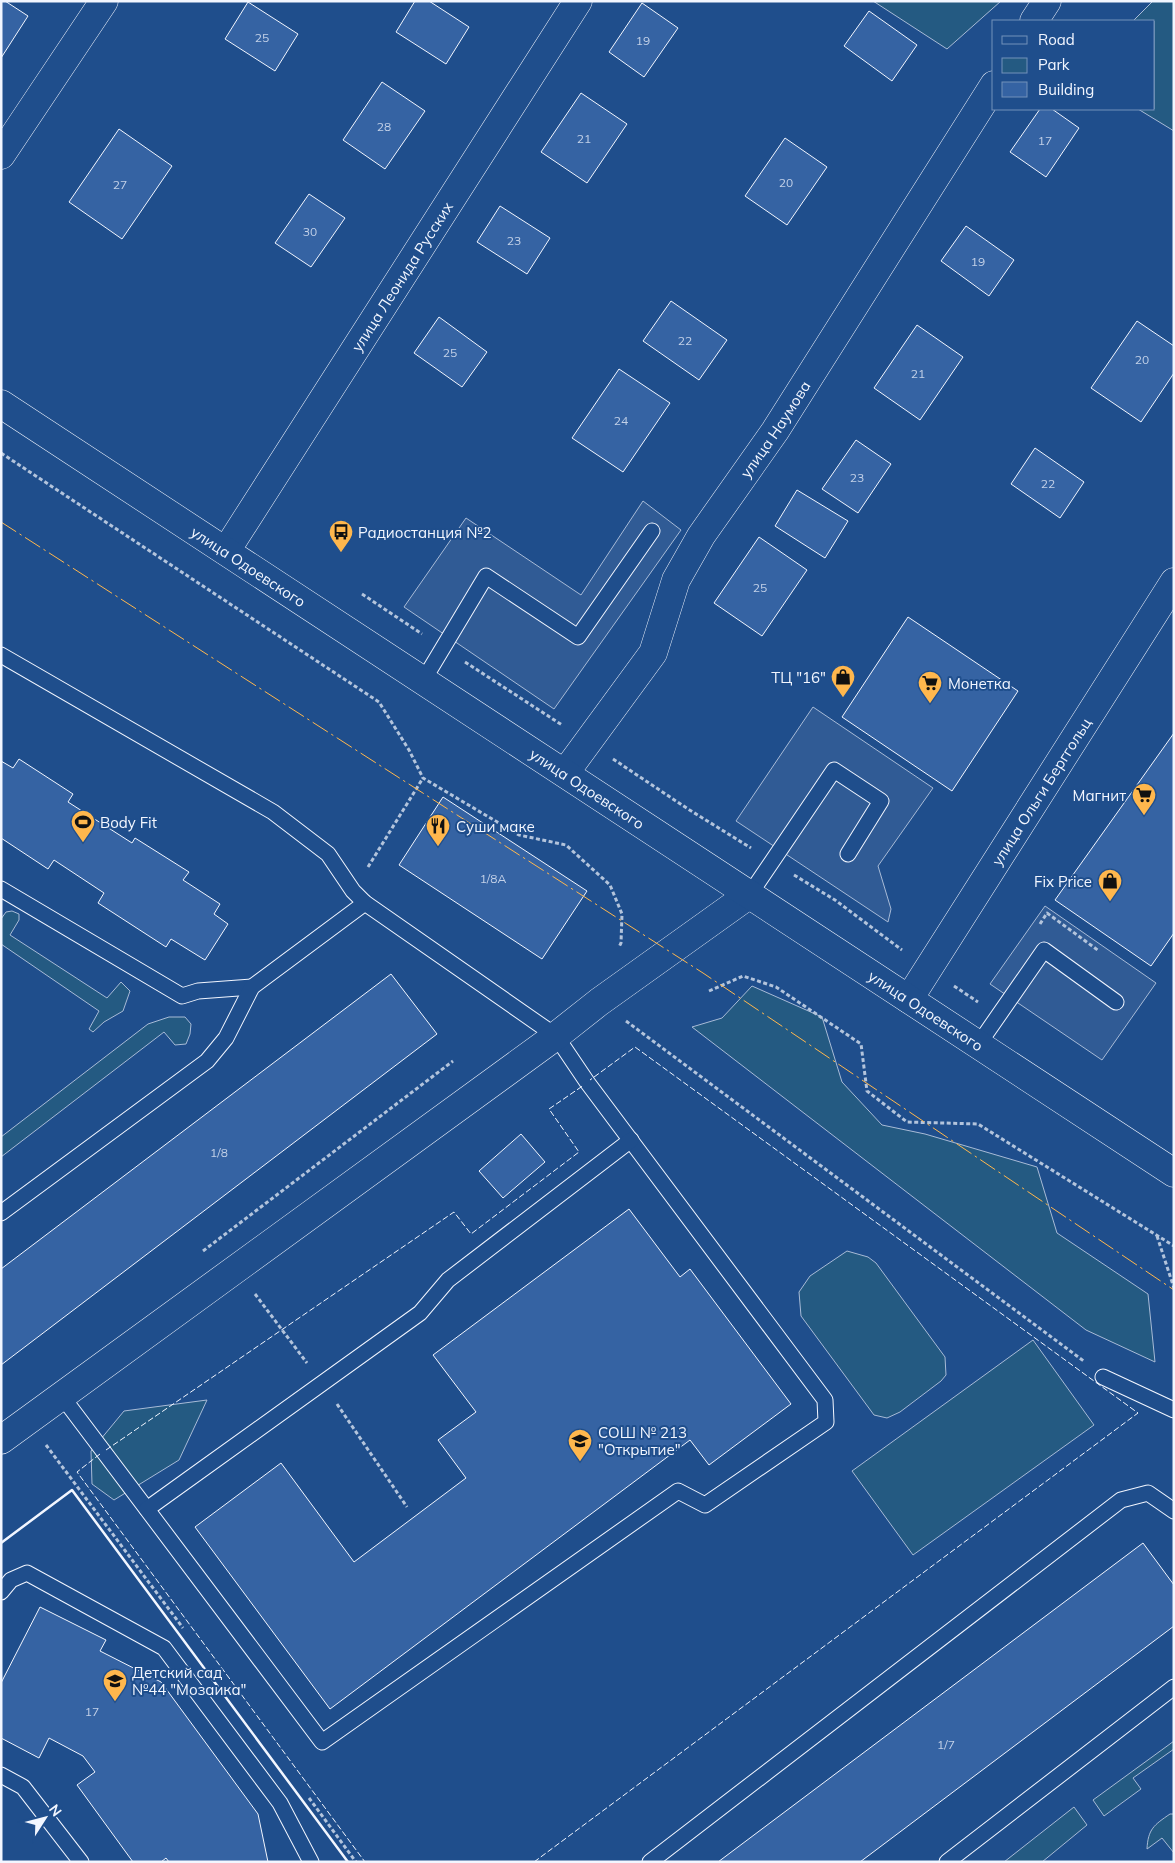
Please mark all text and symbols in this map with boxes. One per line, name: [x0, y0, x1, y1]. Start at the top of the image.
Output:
legend: [992, 20, 1155, 110]
house number: 25: [255, 30, 269, 45]
text: Road: [1038, 30, 1075, 49]
house number: 19: [636, 33, 650, 48]
text: Park: [1038, 55, 1070, 74]
text: Building: [1038, 80, 1094, 99]
house number: 28: [377, 119, 391, 134]
house number: 21: [577, 131, 591, 146]
house number: 17: [1038, 133, 1052, 148]
house number: 20: [779, 175, 793, 190]
house number: 27: [113, 177, 127, 192]
street label: улица Леонида Русских: [347, 198, 457, 355]
house number: 30: [303, 224, 317, 239]
house number: 23: [507, 233, 521, 248]
house number: 19: [971, 254, 985, 269]
house number: 22: [678, 333, 692, 348]
house number: 25: [443, 345, 457, 360]
house number: 20: [1135, 352, 1149, 367]
house number: 21: [911, 366, 925, 381]
street label: улица Наумова: [736, 377, 814, 481]
house number: 24: [614, 413, 628, 428]
house number: 23: [850, 470, 864, 485]
house number: 22: [1041, 476, 1055, 491]
bus stop icon: Радиостанция №2: [328, 519, 354, 553]
street label: улица Одоевского: [188, 522, 310, 611]
place label: Радиостанция №2: [358, 523, 492, 542]
house number: 25: [753, 580, 767, 595]
shop icon: ТЦ "16": [830, 664, 856, 698]
place label: ТЦ "16": [771, 668, 826, 687]
supermarket icon: Монетка: [917, 670, 943, 704]
place label: Монетка: [948, 674, 1011, 693]
street label: улица Ольги Берггольц: [987, 714, 1095, 869]
street label: улица Одоевского: [526, 744, 648, 833]
supermarket icon: Магнит: [1131, 782, 1157, 816]
place label: Магнит: [1073, 786, 1126, 805]
sports icon: Body Fit: [70, 809, 96, 843]
place label: Body Fit: [100, 813, 157, 832]
restaurant icon: Суши маке: [425, 813, 451, 847]
place label: Суши маке: [456, 817, 535, 836]
shop icon: Fix Price: [1097, 868, 1123, 902]
house number: 1/8А: [480, 871, 507, 886]
place label: Fix Price: [1034, 872, 1092, 891]
street label: улица Одоевского: [865, 966, 987, 1055]
house number: 1/8: [210, 1145, 228, 1160]
place label: СОШ № 213 "Открытие": [598, 1423, 687, 1459]
school or university icon: СОШ № 213 "Открытие": [567, 1428, 593, 1462]
place label: Детский сад №44 "Мозаика": [132, 1663, 246, 1699]
school or university icon: Детский сад №44 "Мозаика": [102, 1668, 128, 1702]
house number: 17: [85, 1704, 99, 1719]
house number: 1/7: [937, 1737, 955, 1752]
north arrow: [20, 1793, 70, 1843]
text: N: [45, 1801, 66, 1820]

